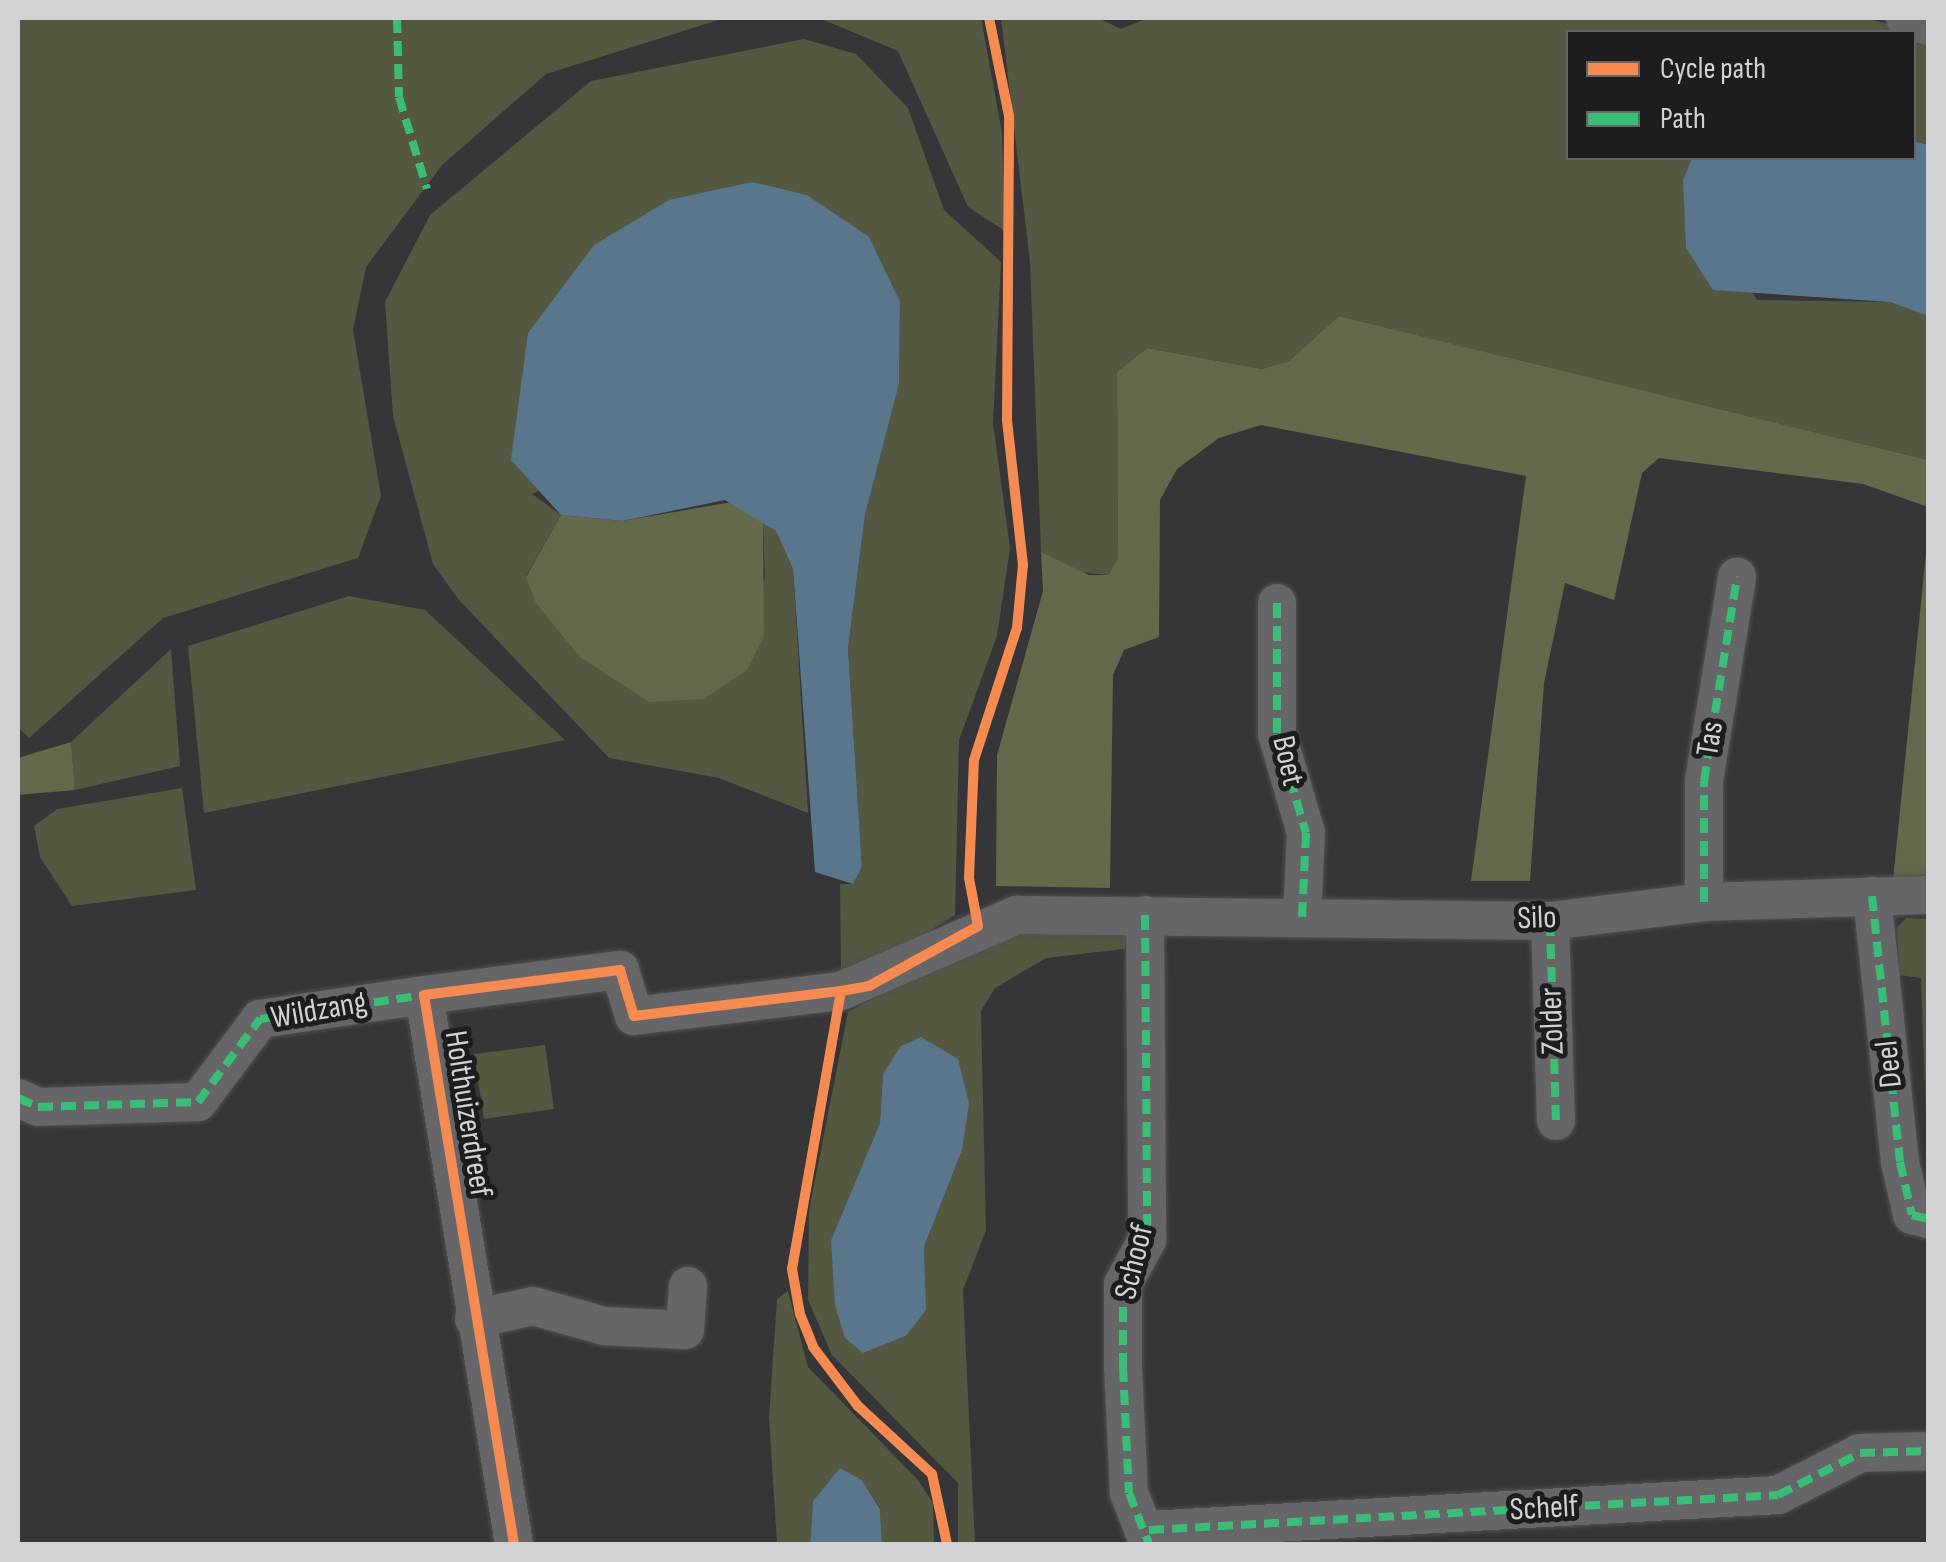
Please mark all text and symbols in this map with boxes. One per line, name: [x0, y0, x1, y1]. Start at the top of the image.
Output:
legend: [1566, 30, 1916, 160]
text: Cycle path: [1660, 51, 1766, 87]
text: Path: [1660, 101, 1706, 137]
street label: Tas: [1689, 719, 1733, 759]
street label: Boet: [1263, 732, 1311, 790]
street label: Silo: [1517, 899, 1557, 939]
street label: Wildzang: [268, 984, 370, 1038]
street label: Zolder: [1533, 987, 1573, 1055]
street label: Holthuizerdreef: [435, 1028, 499, 1200]
street label: Deel: [1868, 1038, 1912, 1090]
street label: Schoof: [1107, 1221, 1163, 1303]
street label: Schelf: [1509, 1488, 1579, 1530]

